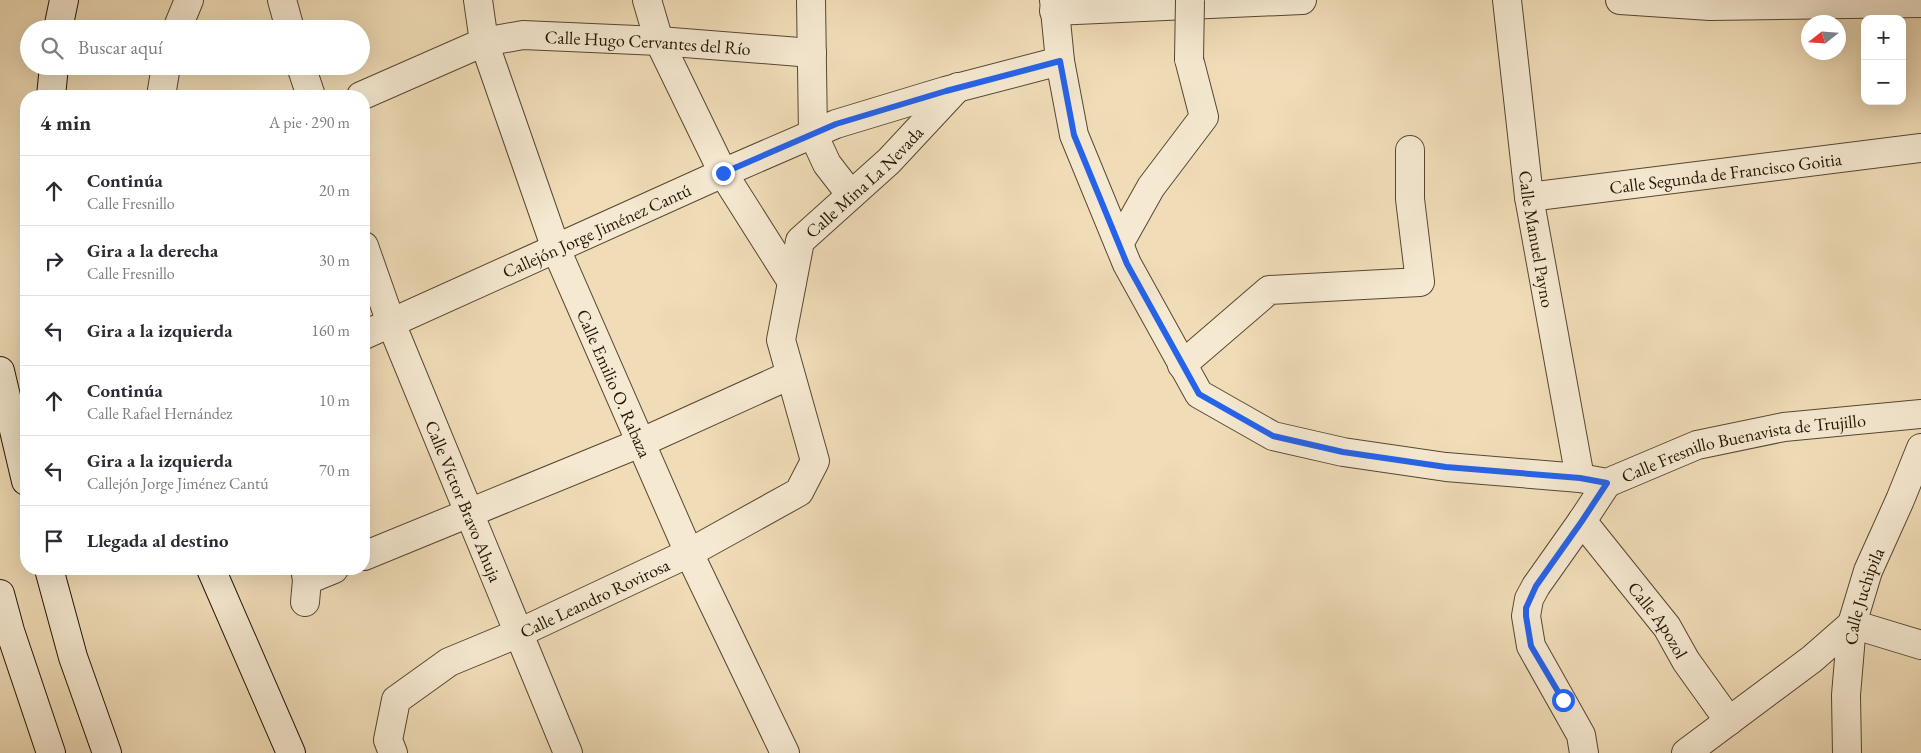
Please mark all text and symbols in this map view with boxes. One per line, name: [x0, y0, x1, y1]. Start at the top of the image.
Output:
north arrow: [1801, 15, 1846, 60]
map controls: [1861, 15, 1906, 105]
button: +: [1861, 15, 1906, 60]
search box: [20, 20, 370, 75]
street label: Calle Hugo Cervantes del Río: [544, 24, 752, 60]
icon: search: [38, 34, 66, 62]
text: Buscar aquí: [78, 35, 163, 60]
button: −: [1861, 60, 1906, 105]
text: 4 min: [40, 109, 91, 136]
text: A pie · 290 m: [269, 112, 350, 133]
street label: Calle Mina La Nevada: [800, 120, 928, 243]
street label: Calle Segunda de Francisco Goitia: [1608, 146, 1844, 198]
route end: [712, 162, 735, 185]
text: Continúa: [87, 168, 163, 193]
street label: Calle Manuel Payno: [1515, 169, 1560, 309]
icon: ahead: [40, 177, 68, 205]
street label: Callejón Jorge Jiménez Cantú: [498, 177, 695, 283]
text: 20 m: [319, 180, 350, 201]
text: Calle Fresnillo: [87, 193, 175, 214]
text: Gira a la derecha: [87, 238, 218, 263]
icon: right: [40, 247, 68, 275]
text: 30 m: [319, 250, 350, 271]
text: Calle Fresnillo: [87, 263, 175, 284]
street label: Calle Emilio O. Rabaza: [572, 305, 658, 462]
icon: left: [40, 317, 68, 345]
text: Gira a la izquierda: [87, 318, 233, 343]
text: 160 m: [311, 320, 350, 341]
text: Continúa: [87, 378, 163, 403]
icon: ahead: [40, 387, 68, 415]
text: 10 m: [319, 390, 350, 411]
text: Calle Rafael Hernández: [87, 403, 232, 424]
street label: Calle Fresnillo Buenavista de Trujillo: [1618, 408, 1867, 487]
street label: Calle Víctor Bravo Ahuja: [421, 417, 508, 586]
text: Gira a la izquierda: [87, 448, 233, 473]
icon: left: [40, 457, 68, 485]
text: 70 m: [319, 460, 350, 481]
text: Callejón Jorge Jiménez Cantú: [87, 473, 269, 494]
icon: arrive: [40, 527, 68, 555]
text: Llegada al destino: [87, 528, 229, 553]
street label: Calle Juchipila: [1839, 543, 1889, 646]
street label: Calle Leandro Rovirosa: [516, 552, 674, 643]
street label: Calle Apozol: [1623, 576, 1694, 662]
route start: [1552, 689, 1575, 712]

